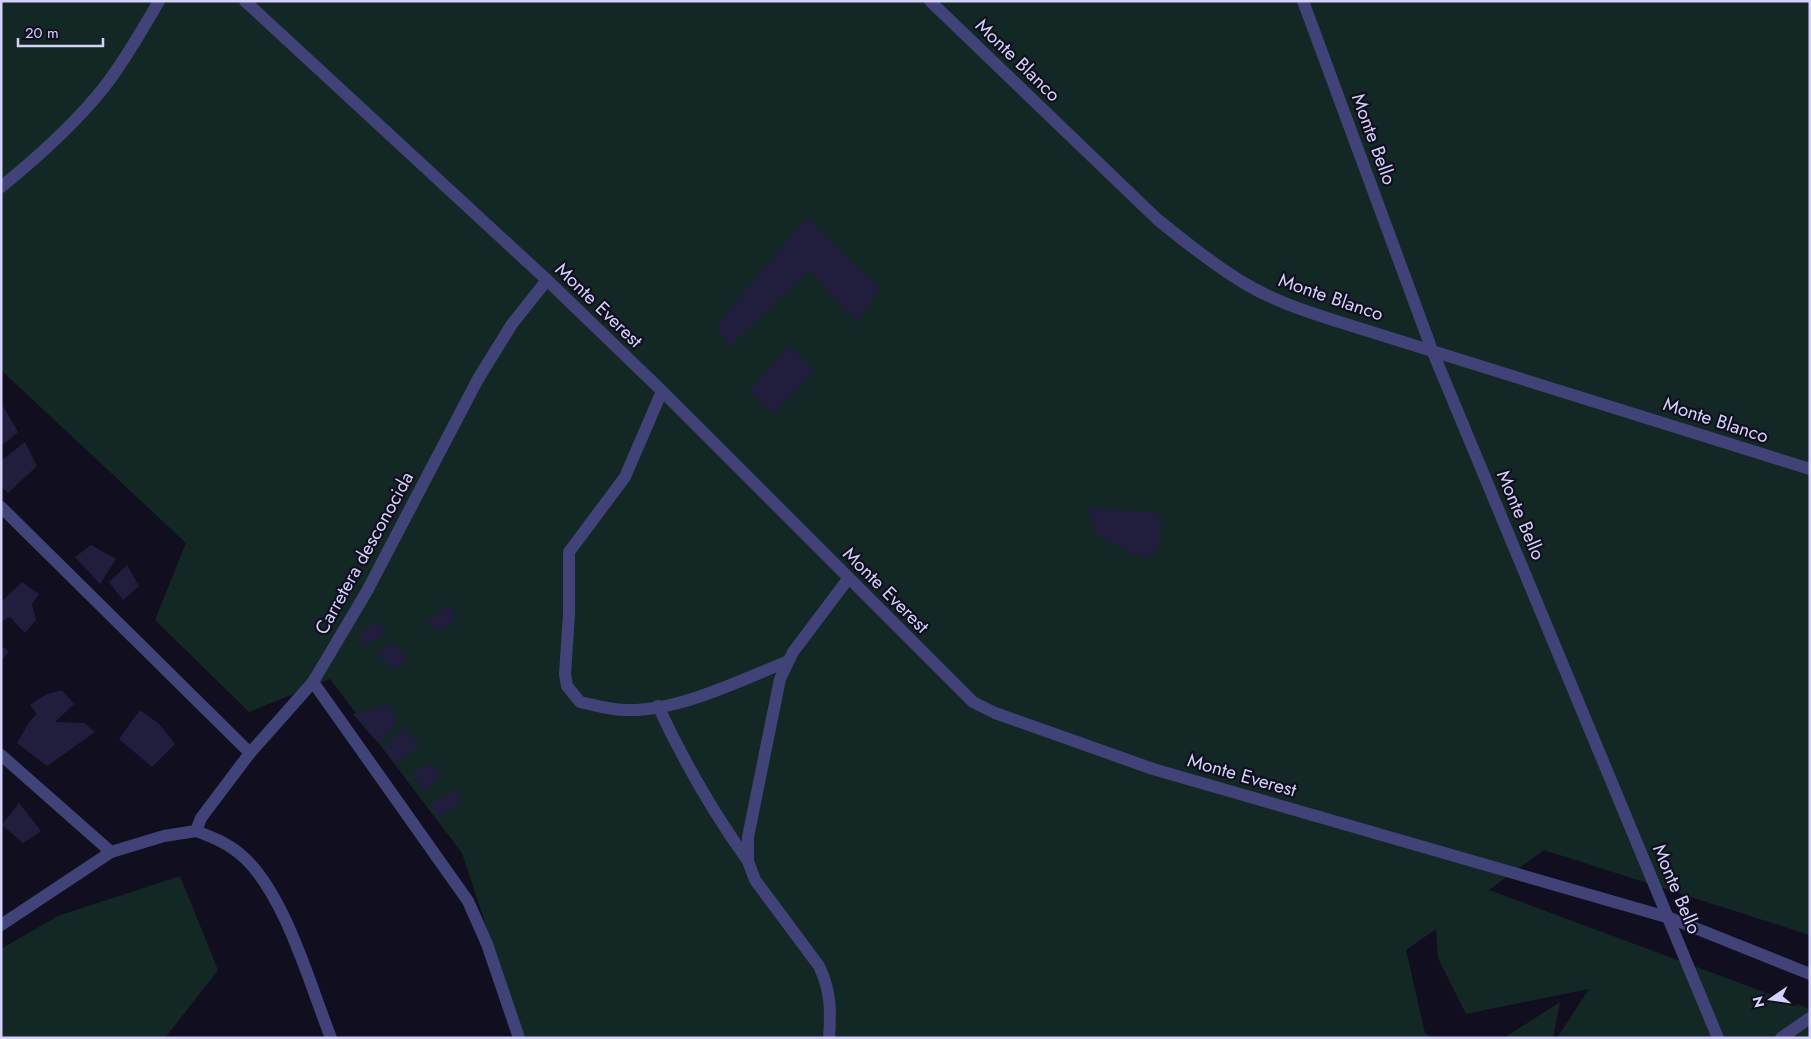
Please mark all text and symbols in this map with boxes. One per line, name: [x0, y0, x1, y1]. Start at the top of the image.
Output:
street label: Monte Blanco: [969, 12, 1067, 108]
scale bar: [18, 15, 102, 47]
text: 20 m: [25, 22, 59, 44]
street label: Monte Bello: [1345, 90, 1403, 188]
street label: Monte Everest: [549, 256, 649, 354]
street label: Monte Blanco: [1275, 266, 1387, 328]
street label: Monte Blanco: [1660, 390, 1772, 450]
street label: Monte Bello: [1490, 466, 1552, 564]
street label: Carretera desconocida: [308, 467, 420, 639]
street label: Monte Everest: [837, 541, 936, 640]
street label: Monte Everest: [1184, 747, 1300, 804]
street label: Monte Bello: [1646, 840, 1708, 938]
north arrow: [1746, 974, 1796, 1024]
text: N: [1747, 994, 1769, 1010]

